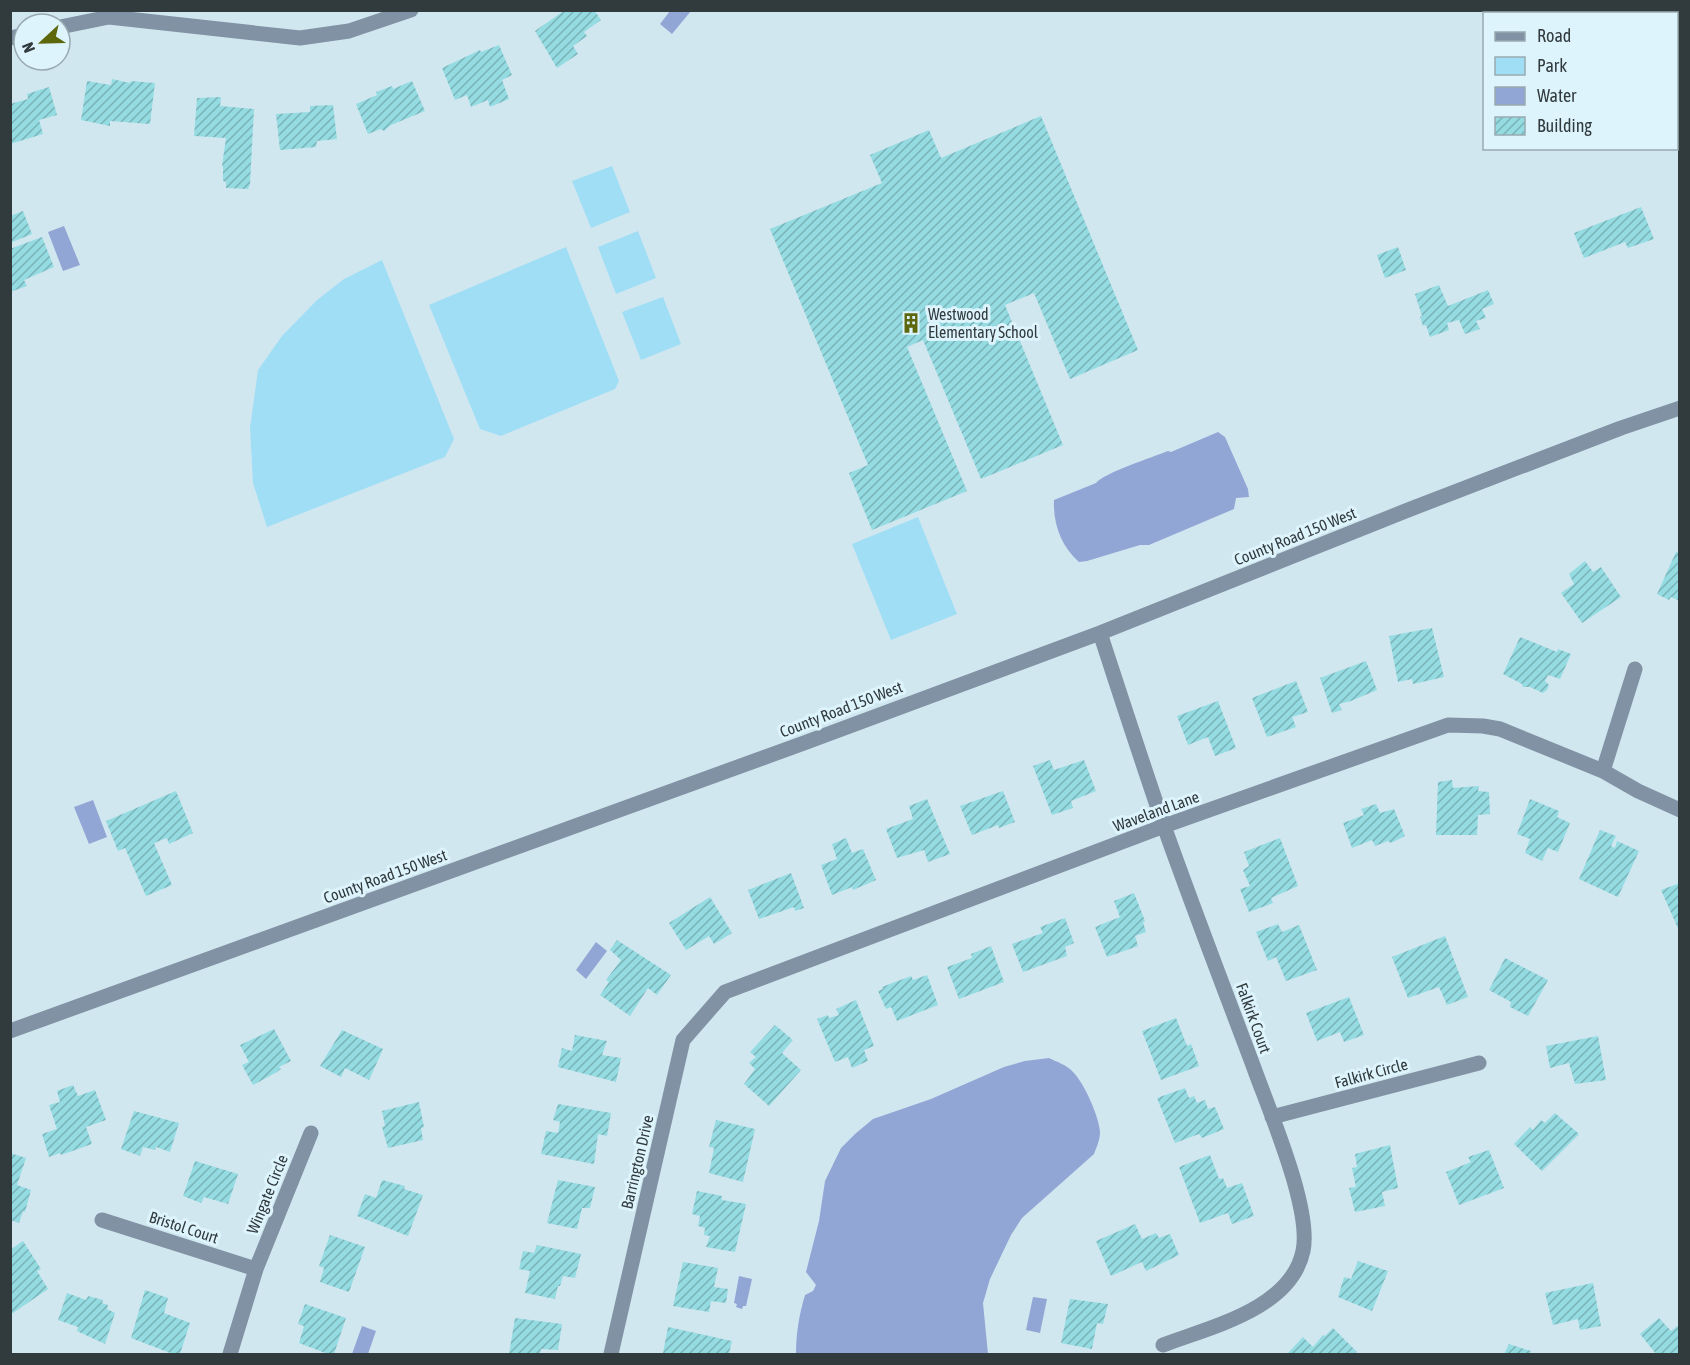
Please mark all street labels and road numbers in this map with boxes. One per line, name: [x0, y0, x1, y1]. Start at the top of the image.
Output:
street label: County Road 150 West: [1231, 503, 1359, 570]
street label: County Road 150 West: [777, 677, 906, 742]
street label: Waveland Lane: [1111, 787, 1201, 835]
street label: County Road 150 West: [321, 845, 450, 908]
street label: Falkirk Court: [1233, 980, 1275, 1056]
street label: Falkirk Circle: [1333, 1055, 1409, 1091]
street label: Barrington Drive: [617, 1113, 658, 1211]
street label: Wingate Circle: [243, 1152, 292, 1237]
street label: Bristol Court: [147, 1207, 221, 1247]

